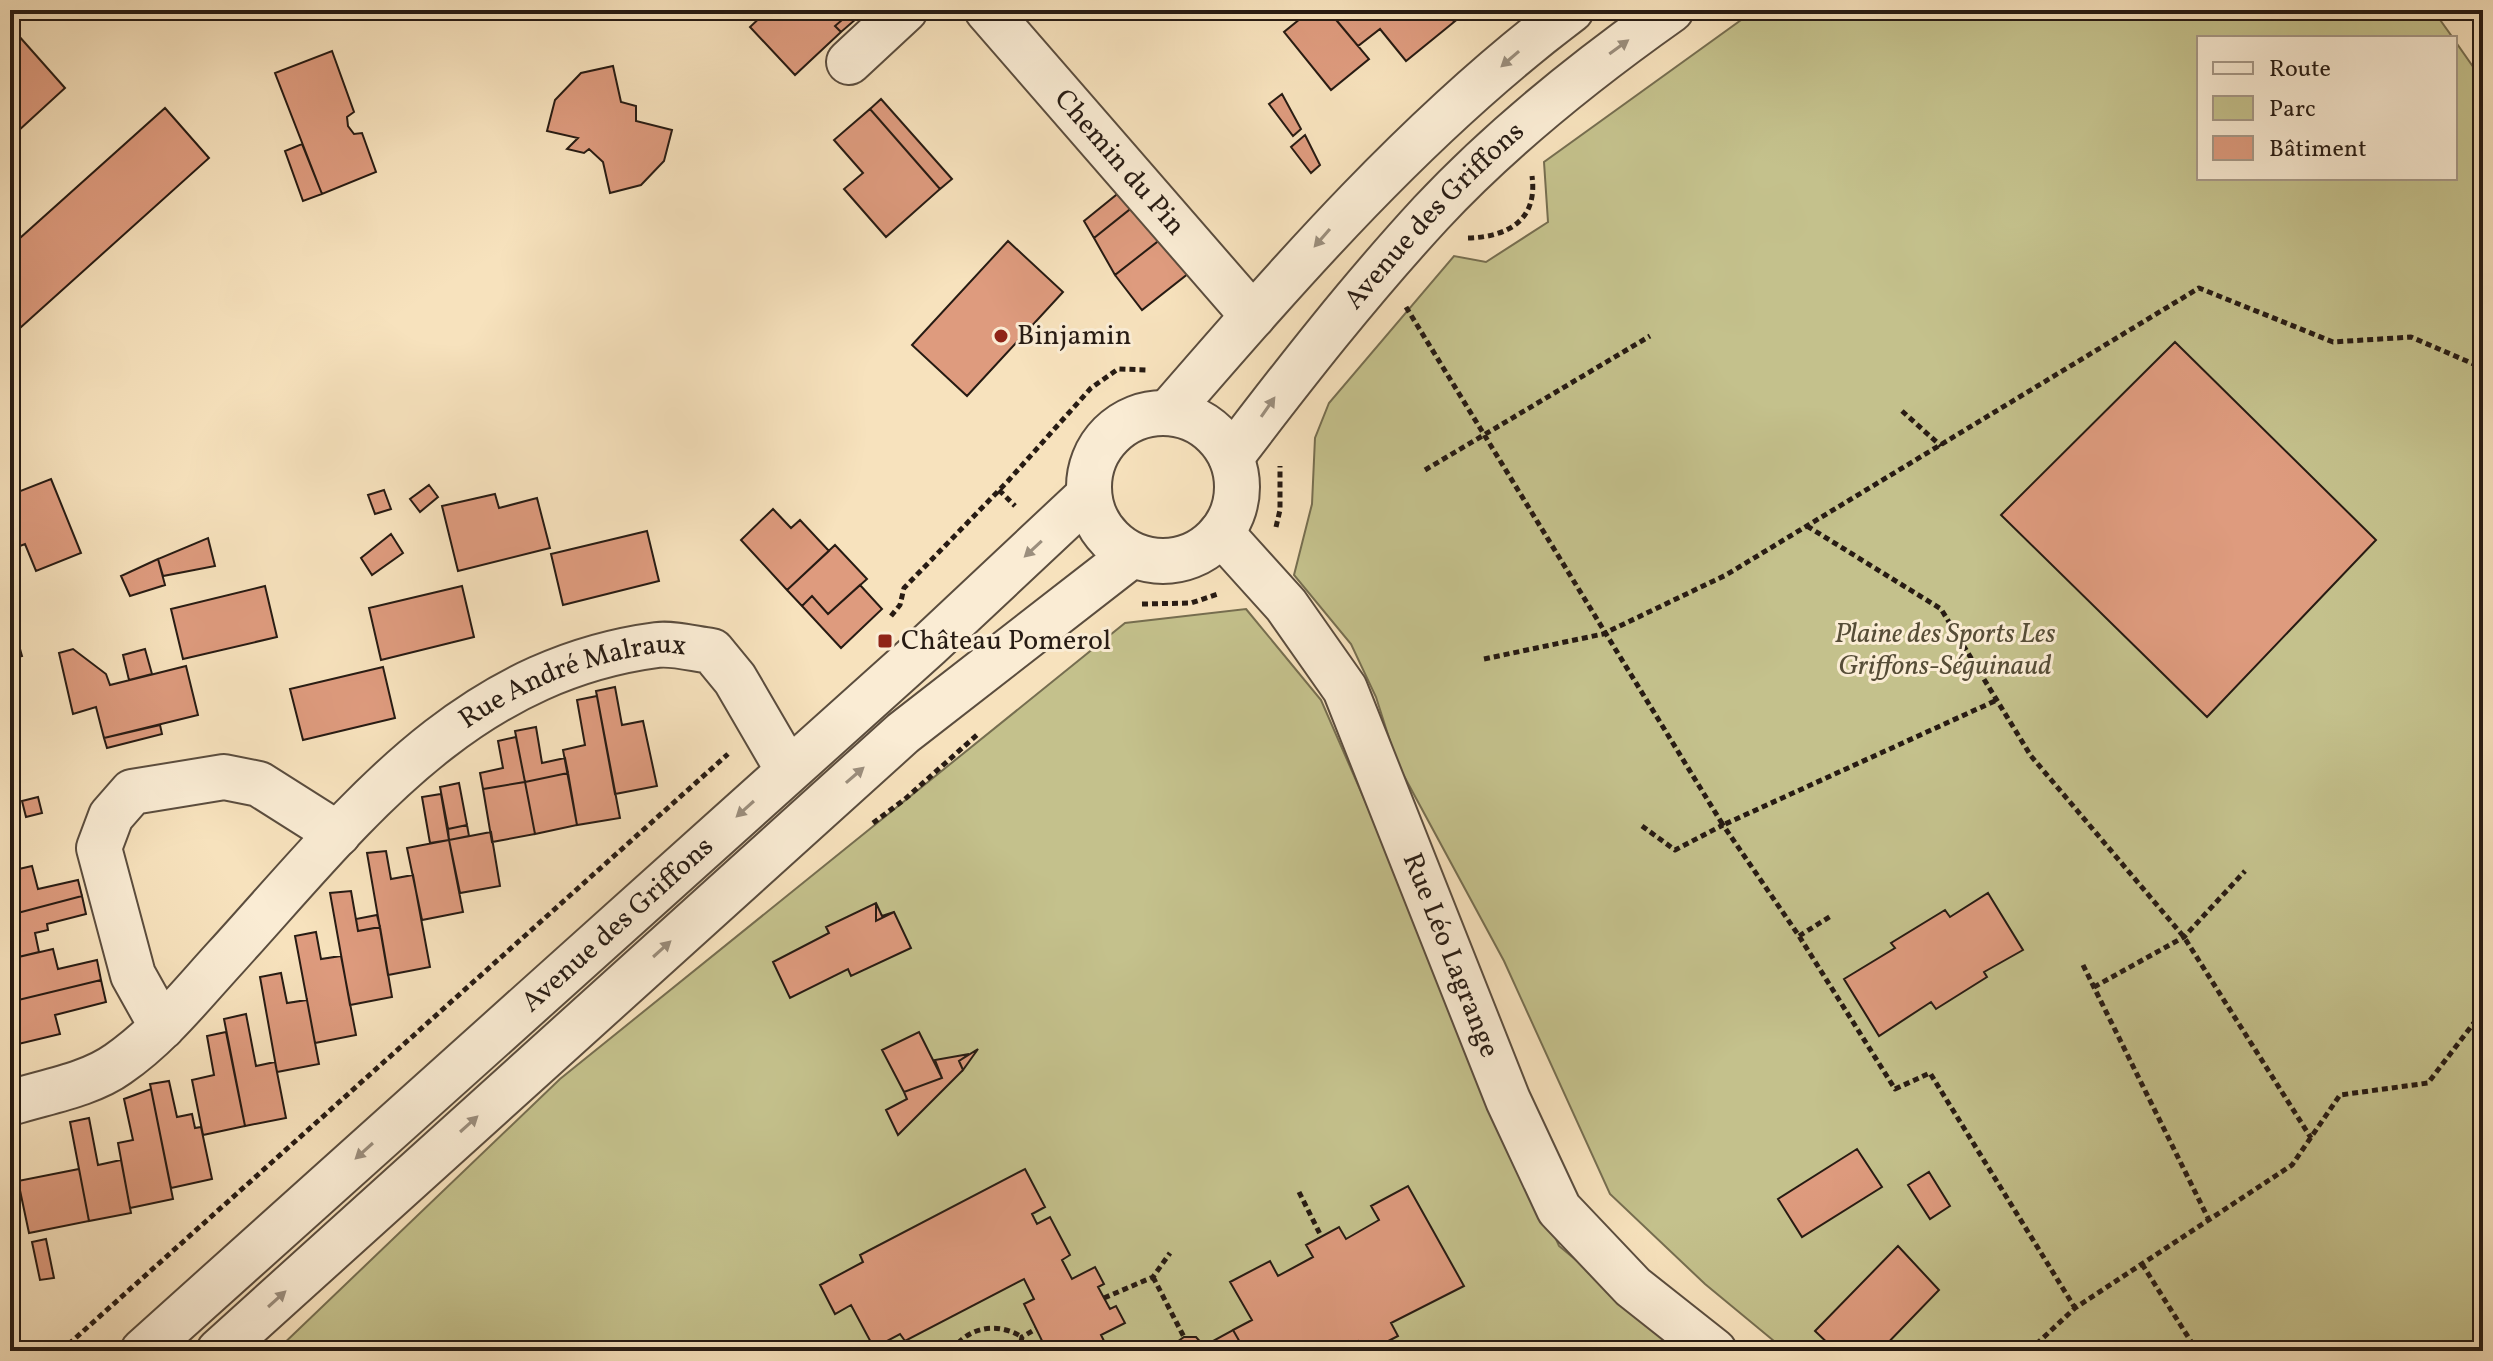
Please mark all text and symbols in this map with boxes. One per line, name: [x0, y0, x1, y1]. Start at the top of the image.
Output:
legend: [2197, 36, 2457, 180]
one-way arrow: [1609, 39, 1630, 55]
one-way arrow: [1500, 50, 1520, 67]
text: Route: [2269, 53, 2331, 87]
street label: Chemin du Pin: [1045, 81, 1194, 244]
text: Parc: [2269, 93, 2316, 127]
street label: Avenue des Griffons: [1335, 113, 1533, 318]
text: Bâtiment: [2269, 133, 2367, 167]
one-way arrow: [1314, 227, 1331, 247]
place label: Binjamin: [1017, 317, 1131, 356]
marker: Binjamin: [992, 327, 1010, 345]
one-way arrow: [1260, 397, 1276, 417]
one-way arrow: [1024, 540, 1043, 558]
park label: Plaine des Sports Les Griffons-Séguinaud: [1834, 615, 2056, 686]
place label: Château Pomerol: [901, 622, 1111, 661]
street label: Rue André Malraux: [451, 625, 689, 738]
marker: Château Pomerol: [876, 632, 894, 650]
one-way arrow: [845, 767, 865, 784]
one-way arrow: [736, 799, 755, 817]
street label: Avenue des Griffons: [513, 828, 722, 1022]
street label: Rue Léo Lagrange: [1392, 847, 1509, 1063]
one-way arrow: [652, 940, 671, 958]
one-way arrow: [460, 1115, 479, 1133]
one-way arrow: [355, 1142, 374, 1160]
one-way arrow: [267, 1290, 286, 1308]

